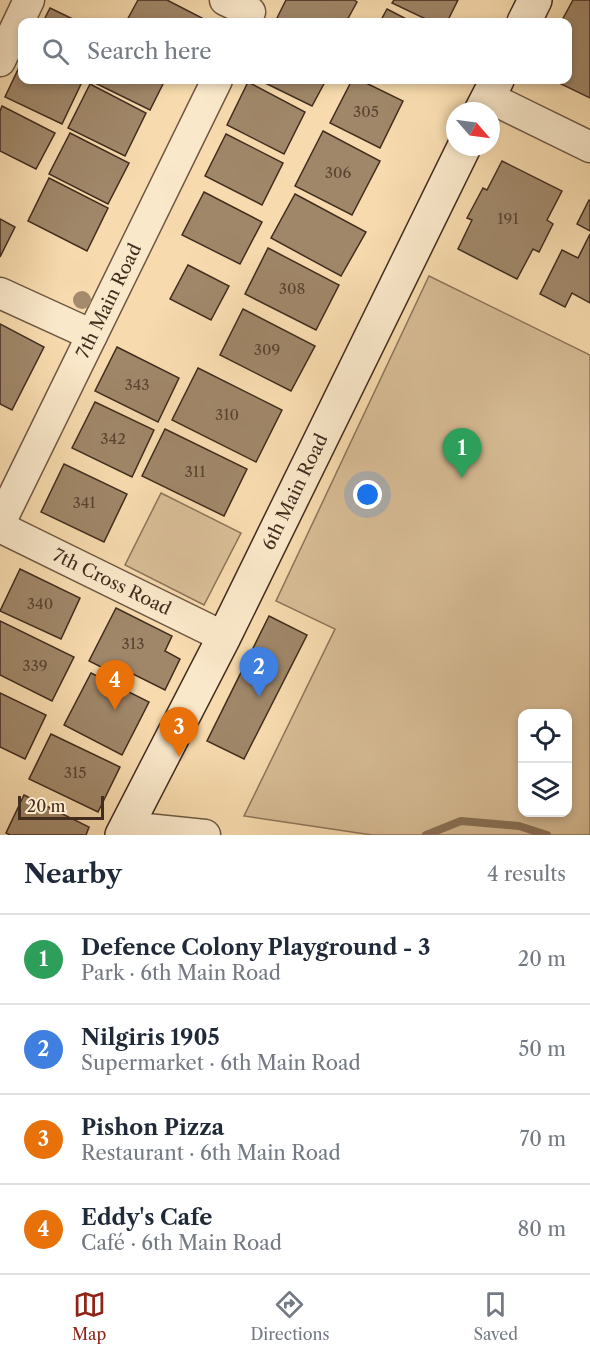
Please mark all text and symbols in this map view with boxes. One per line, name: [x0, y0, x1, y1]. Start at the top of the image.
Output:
search box: [18, 18, 572, 84]
icon: search: [39, 35, 72, 68]
text: Search here: [87, 38, 212, 65]
house number: 305: [353, 102, 379, 121]
north arrow: [446, 102, 500, 156]
house number: 306: [325, 163, 351, 182]
house number: 191: [497, 209, 519, 228]
street label: 7th Main Road: [72, 240, 146, 362]
house number: 308: [279, 279, 305, 298]
house number: 309: [254, 340, 280, 359]
house number: 343: [124, 375, 150, 394]
house number: 310: [215, 405, 239, 424]
pin: 1: [442, 428, 482, 478]
house number: 342: [100, 429, 126, 448]
street label: 6th Main Road: [257, 430, 333, 554]
house number: 311: [185, 462, 206, 481]
your location: [353, 480, 382, 509]
house number: 341: [72, 493, 96, 512]
street label: 7th Cross Road: [49, 544, 175, 620]
house number: 340: [27, 594, 53, 613]
house number: 313: [122, 634, 144, 653]
pin: 2: [240, 648, 278, 697]
house number: 339: [22, 656, 48, 675]
pin: 4: [96, 660, 134, 710]
pin: 3: [160, 708, 198, 757]
map controls: [518, 709, 572, 817]
button: locate: [518, 709, 572, 763]
house number: 315: [64, 763, 86, 782]
button: layers: [518, 763, 572, 817]
scale bar: [18, 793, 104, 820]
text: 20 m: [27, 796, 66, 816]
text: Nearby: [24, 858, 122, 890]
text: 4 results: [487, 862, 566, 886]
text: Defence Colony Playground - 3: [81, 934, 430, 961]
text: 1: [39, 947, 48, 971]
text: 20 m: [518, 947, 566, 971]
text: Park · 6th Main Road: [81, 961, 281, 985]
text: Nilgiris 1905: [81, 1024, 220, 1051]
text: 2: [38, 1037, 49, 1061]
text: 50 m: [519, 1037, 566, 1061]
text: Supermarket · 6th Main Road: [81, 1051, 361, 1075]
text: Pishon Pizza: [81, 1114, 224, 1141]
text: 3: [38, 1127, 49, 1151]
text: 70 m: [520, 1127, 566, 1151]
text: Restaurant · 6th Main Road: [81, 1141, 341, 1165]
text: Eddy's Cafe: [81, 1204, 212, 1231]
text: 4: [38, 1217, 49, 1241]
text: 80 m: [518, 1217, 566, 1241]
text: Café · 6th Main Road: [81, 1231, 282, 1255]
tab: Map: [72, 1288, 106, 1344]
tab: Directions: [250, 1288, 329, 1344]
tab: Saved: [474, 1288, 518, 1344]

